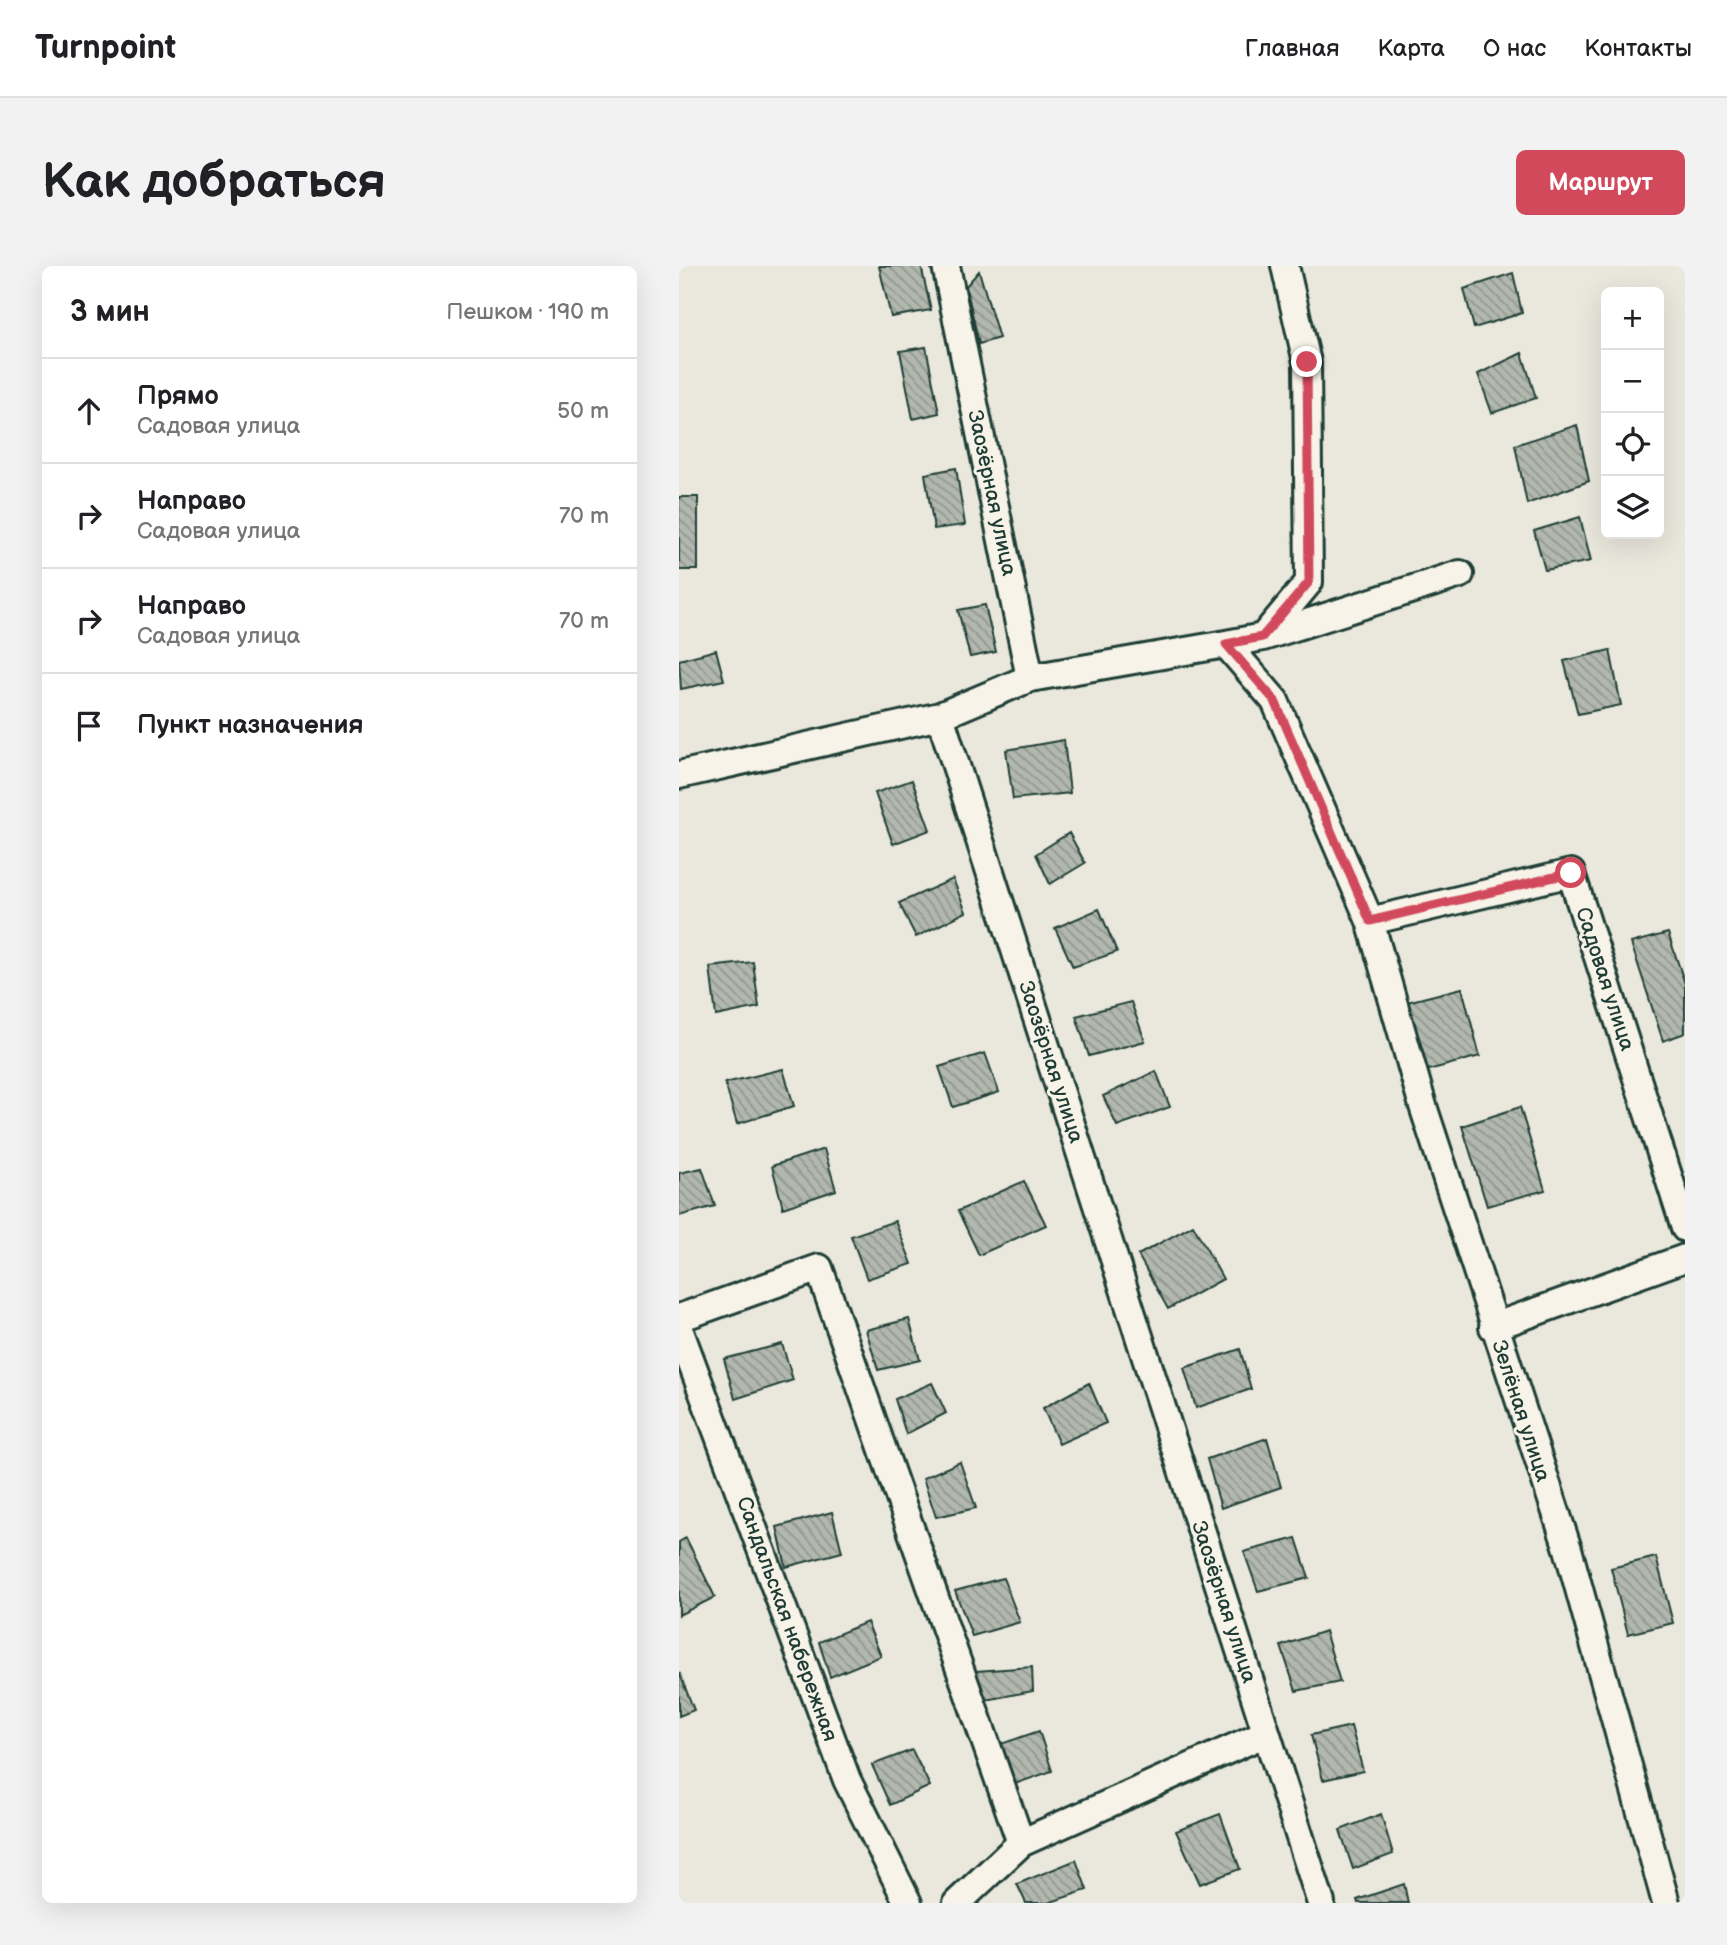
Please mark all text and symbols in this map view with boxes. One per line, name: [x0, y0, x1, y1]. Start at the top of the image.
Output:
text: Turnpoint: [35, 28, 176, 68]
text: Главная: [1245, 34, 1339, 63]
text: Карта: [1377, 34, 1445, 63]
text: О нас: [1483, 34, 1546, 63]
text: Контакты: [1584, 34, 1692, 63]
button: Маршрут: [1516, 150, 1685, 215]
text: Как добраться: [42, 153, 386, 212]
map controls: [1601, 287, 1664, 539]
button: +: [1601, 287, 1664, 350]
text: 3 мин: [70, 294, 150, 330]
text: Пешком · 190 m: [446, 298, 609, 326]
route end: [1291, 346, 1322, 377]
button: −: [1601, 350, 1664, 413]
text: Прямо: [137, 381, 219, 412]
icon: ahead: [70, 392, 108, 430]
text: 50 m: [557, 397, 609, 425]
street label: Заозёрная улица: [962, 408, 1022, 579]
text: Садовая улица: [137, 412, 300, 440]
button: locate: [1601, 413, 1664, 476]
button: layers: [1601, 476, 1664, 539]
text: Направо: [137, 486, 246, 517]
icon: right: [70, 497, 108, 535]
text: 70 m: [559, 502, 609, 530]
text: Садовая улица: [137, 517, 300, 545]
text: Направо: [137, 591, 246, 622]
icon: right: [70, 602, 108, 640]
text: 70 m: [559, 607, 609, 635]
text: Садовая улица: [137, 622, 300, 650]
icon: arrive: [70, 707, 108, 745]
text: Пункт назначения: [137, 710, 363, 741]
route start: [1555, 857, 1586, 888]
street label: Садовая улица: [1570, 904, 1640, 1054]
street label: Заозёрная улица: [1013, 978, 1089, 1147]
street label: Зелёная улица: [1486, 1337, 1556, 1485]
street label: Сандальская набережная: [731, 1493, 843, 1745]
street label: Заозёрная улица: [1186, 1518, 1262, 1687]

